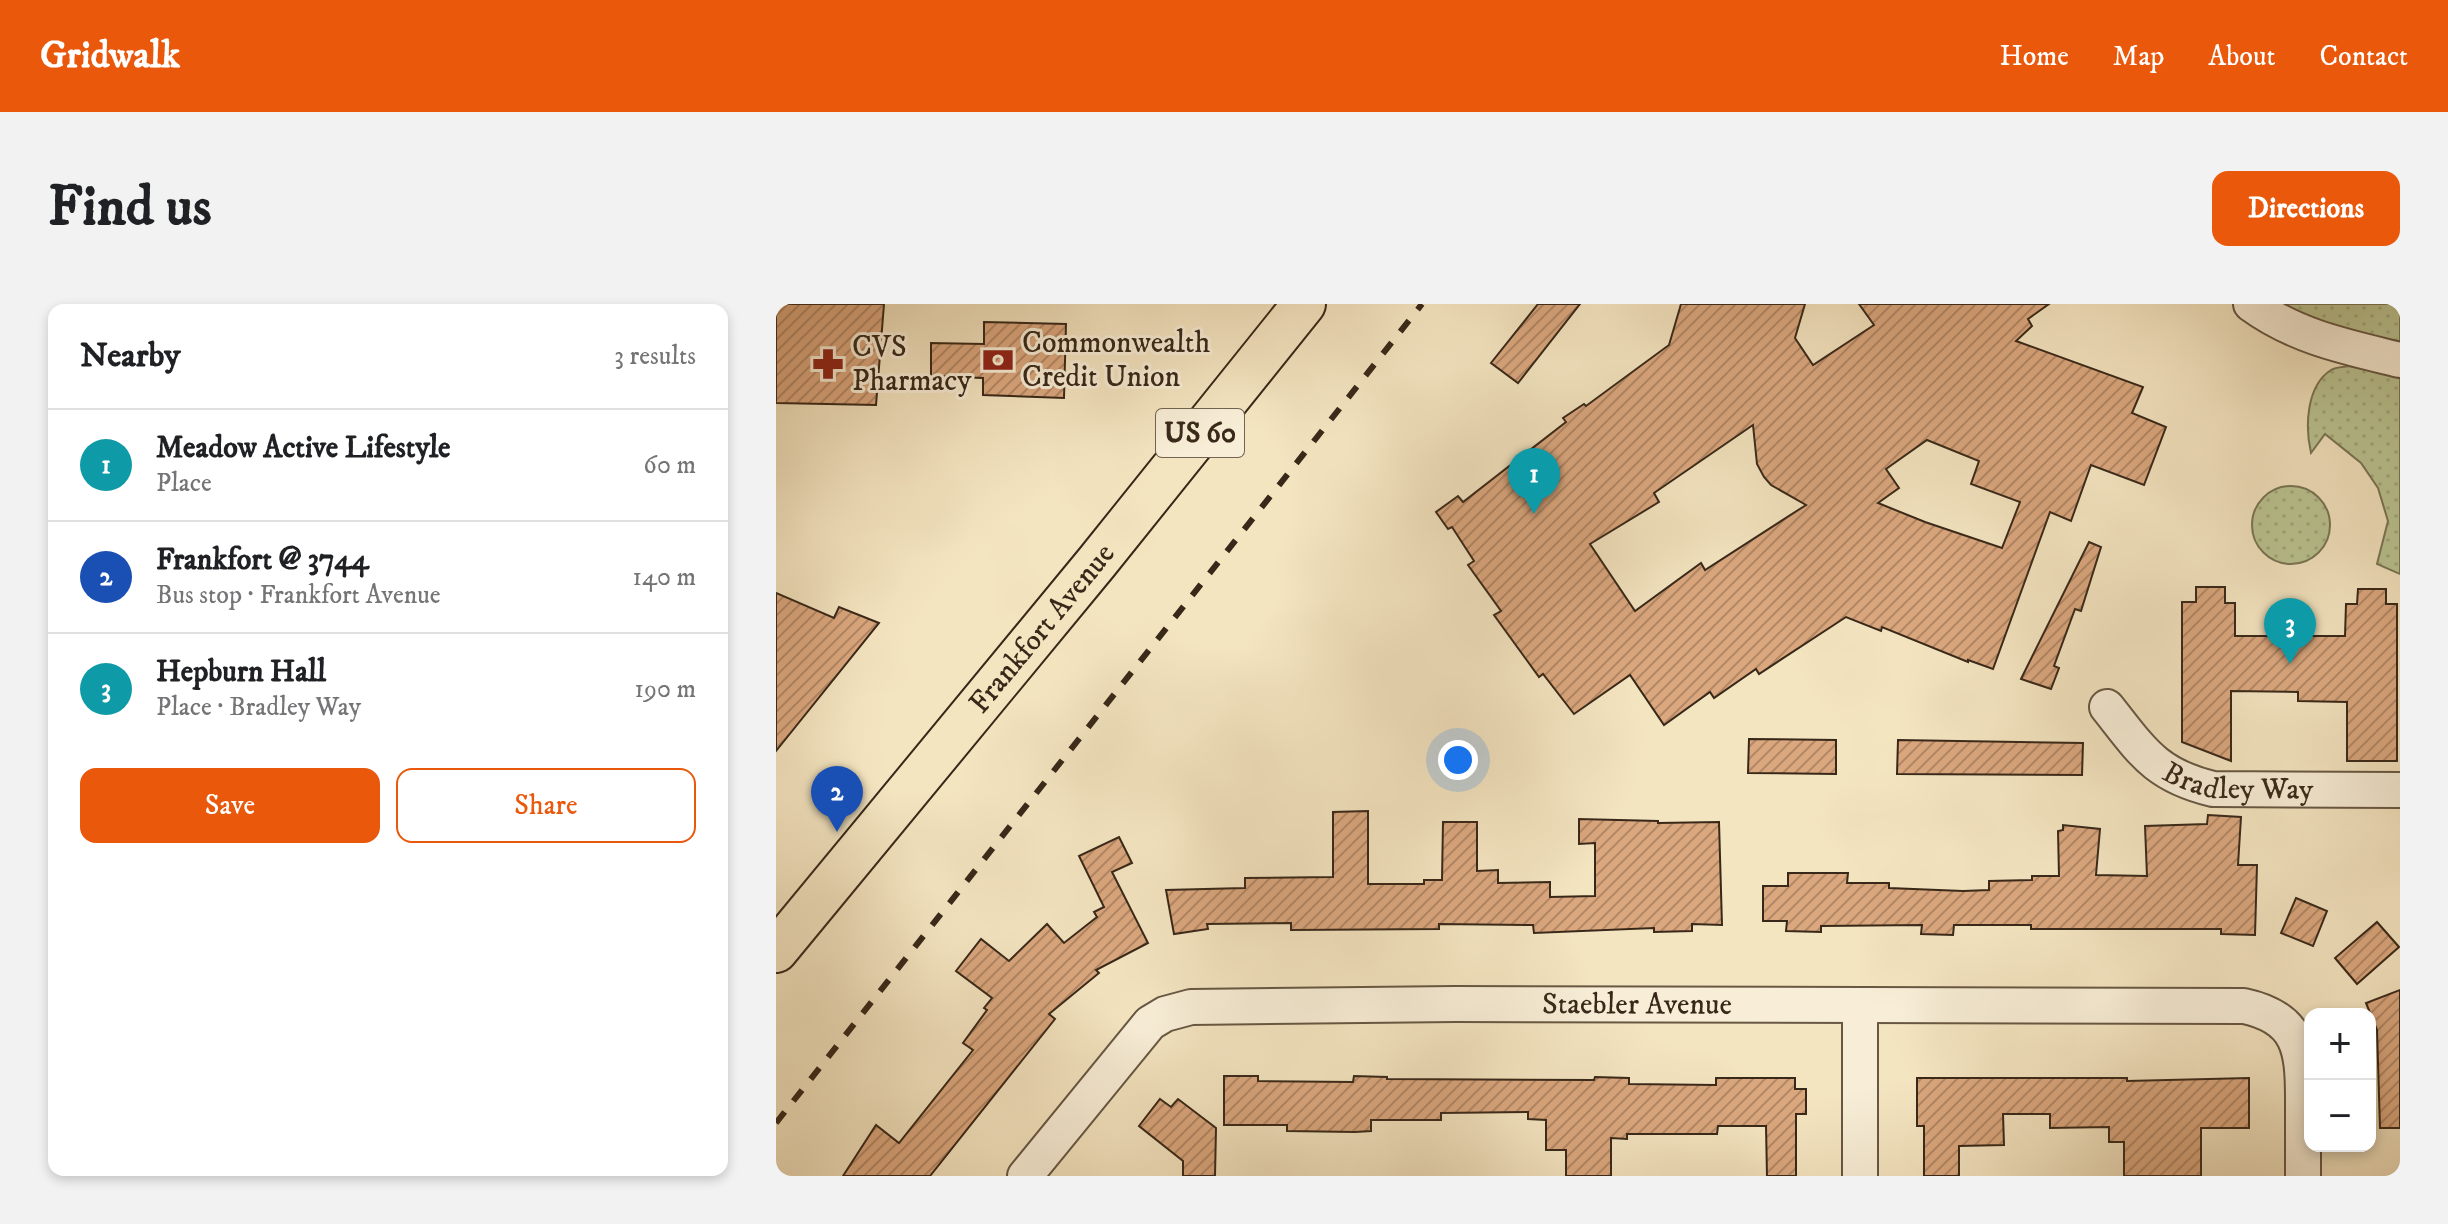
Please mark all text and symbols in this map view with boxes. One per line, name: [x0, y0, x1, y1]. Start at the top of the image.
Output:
text: Gridwalk: [40, 32, 180, 80]
text: Home: [2000, 39, 2069, 74]
text: Map: [2113, 39, 2164, 74]
text: About: [2208, 39, 2275, 74]
text: Contact: [2319, 39, 2408, 74]
button: Directions: [2212, 171, 2400, 246]
text: Find us: [48, 173, 212, 243]
place label: Commonwealth Credit Union: [1022, 325, 1210, 396]
place label: CVS Pharmacy: [852, 329, 972, 400]
text: Nearby: [80, 335, 181, 377]
text: 3 results: [614, 340, 696, 373]
bank icon: Commonwealth Credit Union: [981, 343, 1015, 377]
pharmacy icon: CVS Pharmacy: [811, 347, 845, 381]
road number: US 60: [1156, 409, 1244, 457]
text: Meadow Active Lifestyle: [156, 430, 451, 467]
pin: 1: [1508, 448, 1560, 514]
text: 1: [101, 449, 111, 482]
text: 60 m: [643, 449, 696, 482]
text: Place: [156, 467, 212, 500]
street label: Frankfort Avenue: [961, 536, 1123, 721]
text: Frankfort @ 3744: [156, 542, 369, 579]
text: 2: [100, 561, 112, 594]
text: 140 m: [632, 561, 696, 594]
text: Bus stop · Frankfort Avenue: [156, 579, 441, 612]
pin: 3: [2264, 598, 2316, 664]
text: Hepburn Hall: [156, 654, 326, 691]
text: 3: [101, 673, 111, 706]
text: 190 m: [634, 673, 696, 706]
text: Place · Bradley Way: [156, 691, 361, 724]
your location: [1438, 740, 1478, 780]
street label: Bradley Way: [2156, 754, 2314, 808]
pin: 2: [811, 766, 863, 832]
button: Save: [80, 768, 380, 843]
button: Share: [396, 768, 696, 843]
street label: Staebler Avenue: [1542, 986, 1732, 1023]
map controls: [2304, 1008, 2376, 1152]
button: +: [2304, 1008, 2376, 1080]
button: −: [2304, 1080, 2376, 1152]

